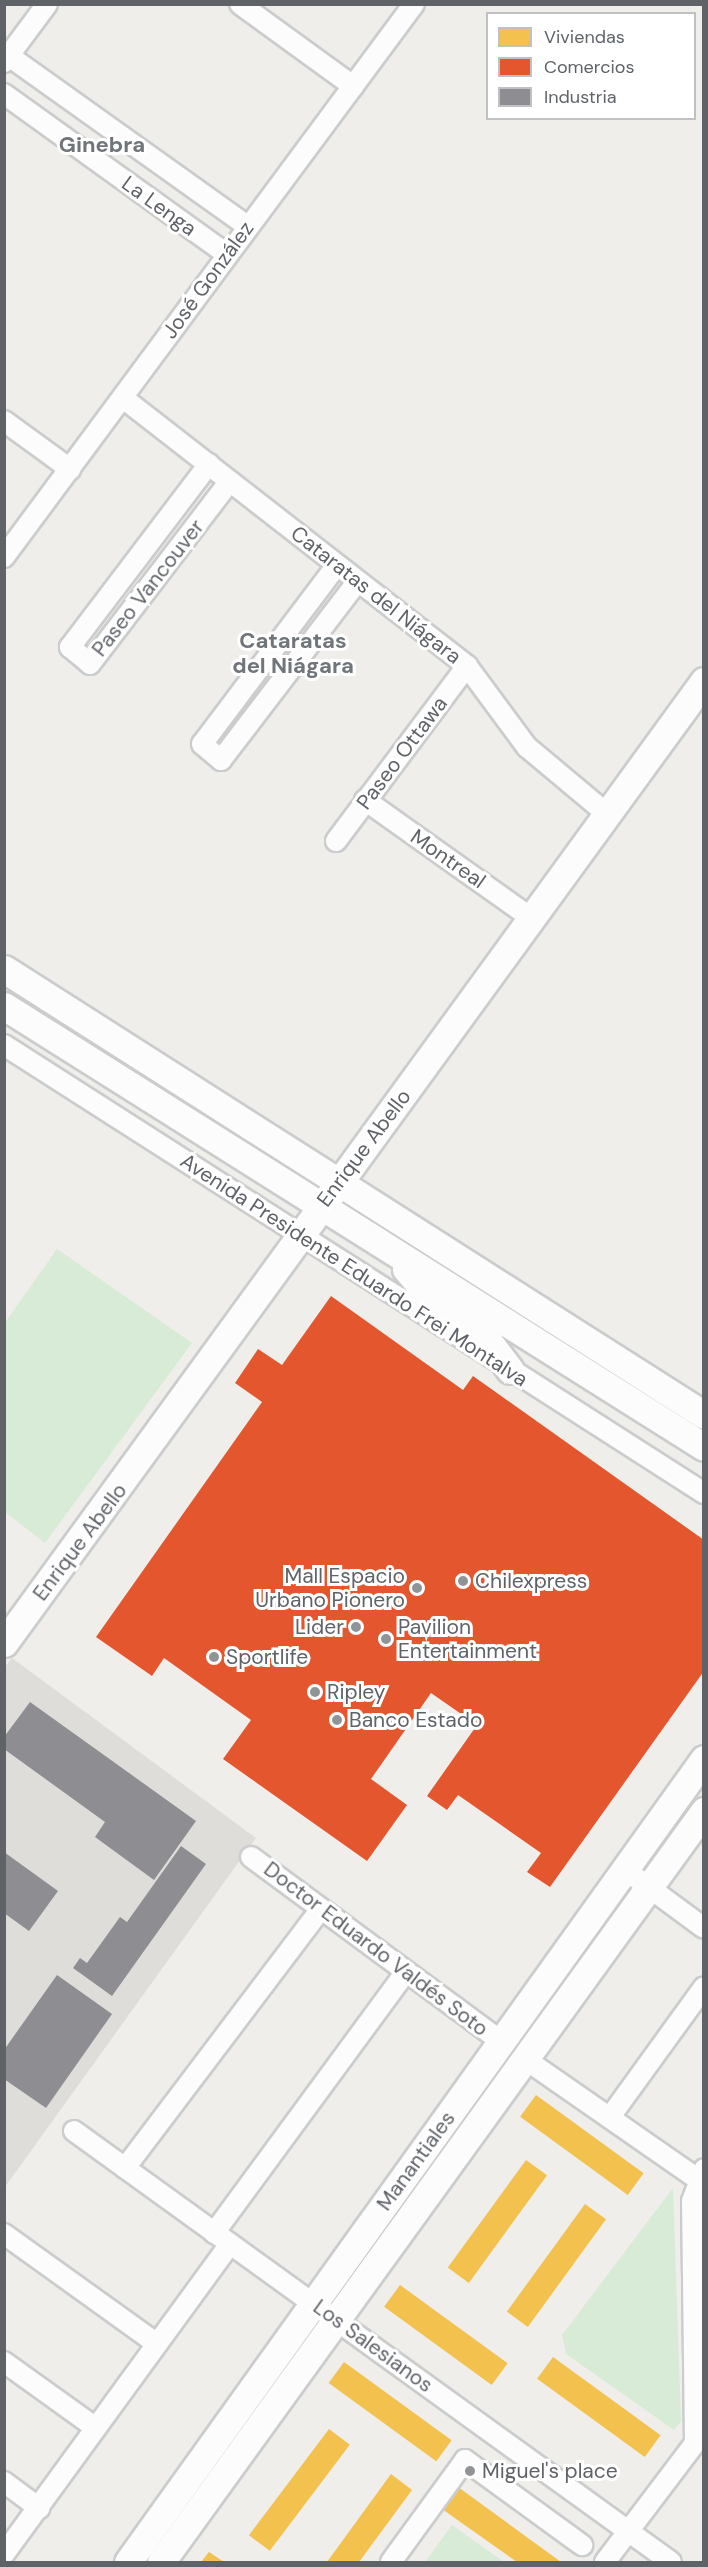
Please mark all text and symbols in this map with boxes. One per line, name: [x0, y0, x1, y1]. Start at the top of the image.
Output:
legend: [486, 12, 696, 120]
text: Viviendas: [544, 25, 625, 49]
text: Comercios: [544, 55, 635, 79]
text: Industria: [544, 85, 617, 109]
district label: Ginebra: [59, 132, 145, 158]
street label: La Lenga: [117, 171, 201, 241]
street label: José González: [157, 216, 259, 344]
street label: Paseo Vancouver: [87, 515, 209, 661]
street label: Cataratas del Niágara: [286, 521, 466, 669]
district label: Cataratas del Niágara: [232, 627, 354, 678]
street label: Paseo Ottawa: [351, 692, 453, 814]
street label: Montreal: [406, 824, 490, 894]
street label: Enrique Abello: [312, 1084, 416, 1212]
street label: Avenida Presidente Eduardo Frei Montalva: [176, 1148, 532, 1392]
street label: Enrique Abello: [28, 1478, 132, 1606]
place label: Mall Espacio Urbano Pionero: [255, 1563, 405, 1613]
place label: Chilexpress: [475, 1568, 587, 1594]
marker: Chilexpress: [456, 1574, 470, 1588]
marker: Mall Espacio Urbano Pionero: [410, 1581, 424, 1595]
place label: Lider: [295, 1614, 344, 1640]
place label: Pavilion Entertainment: [398, 1614, 537, 1664]
marker: Lider: [349, 1620, 363, 1634]
marker: Pavilion Entertainment: [379, 1632, 393, 1646]
place label: Sportlife: [226, 1644, 308, 1670]
marker: Sportlife: [207, 1650, 221, 1664]
place label: Ripley: [327, 1679, 386, 1705]
marker: Ripley: [308, 1685, 322, 1699]
place label: Banco Estado: [349, 1707, 482, 1733]
marker: Banco Estado: [330, 1713, 344, 1727]
street label: Doctor Eduardo Valdés Soto: [259, 1856, 493, 2042]
street label: Manantiales: [372, 2106, 460, 2216]
street label: Los Salesianos: [308, 2294, 438, 2398]
place label: Miguel's place: [482, 2458, 618, 2484]
marker: Miguel's place: [463, 2464, 477, 2478]

